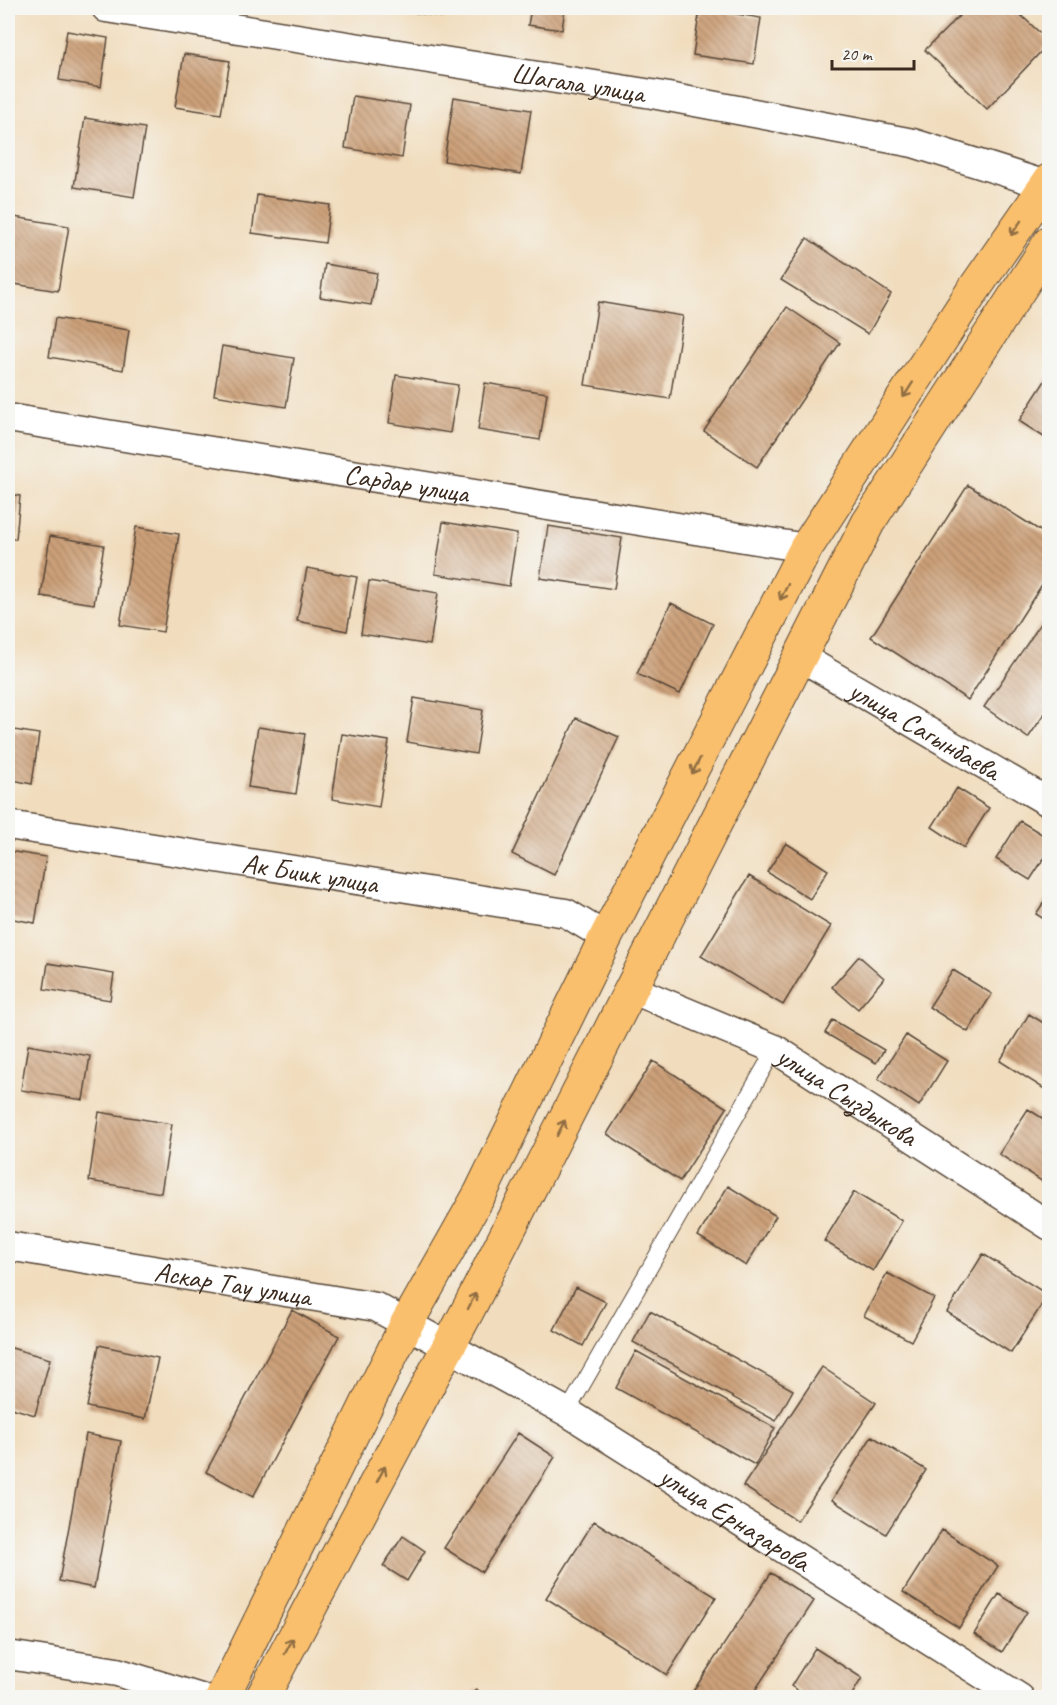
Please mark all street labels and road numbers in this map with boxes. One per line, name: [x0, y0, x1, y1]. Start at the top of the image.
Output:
street label: Шагала улица: [509, 55, 650, 111]
street label: Сардар улица: [342, 456, 473, 511]
street label: улица Сагынбаева: [841, 671, 1009, 789]
street label: Ак Биик улица: [240, 845, 382, 901]
street label: улица Сыздыкова: [769, 1037, 925, 1155]
street label: Аскар Тау улица: [152, 1254, 316, 1314]
street label: улица Ерназарова: [651, 1457, 818, 1580]

